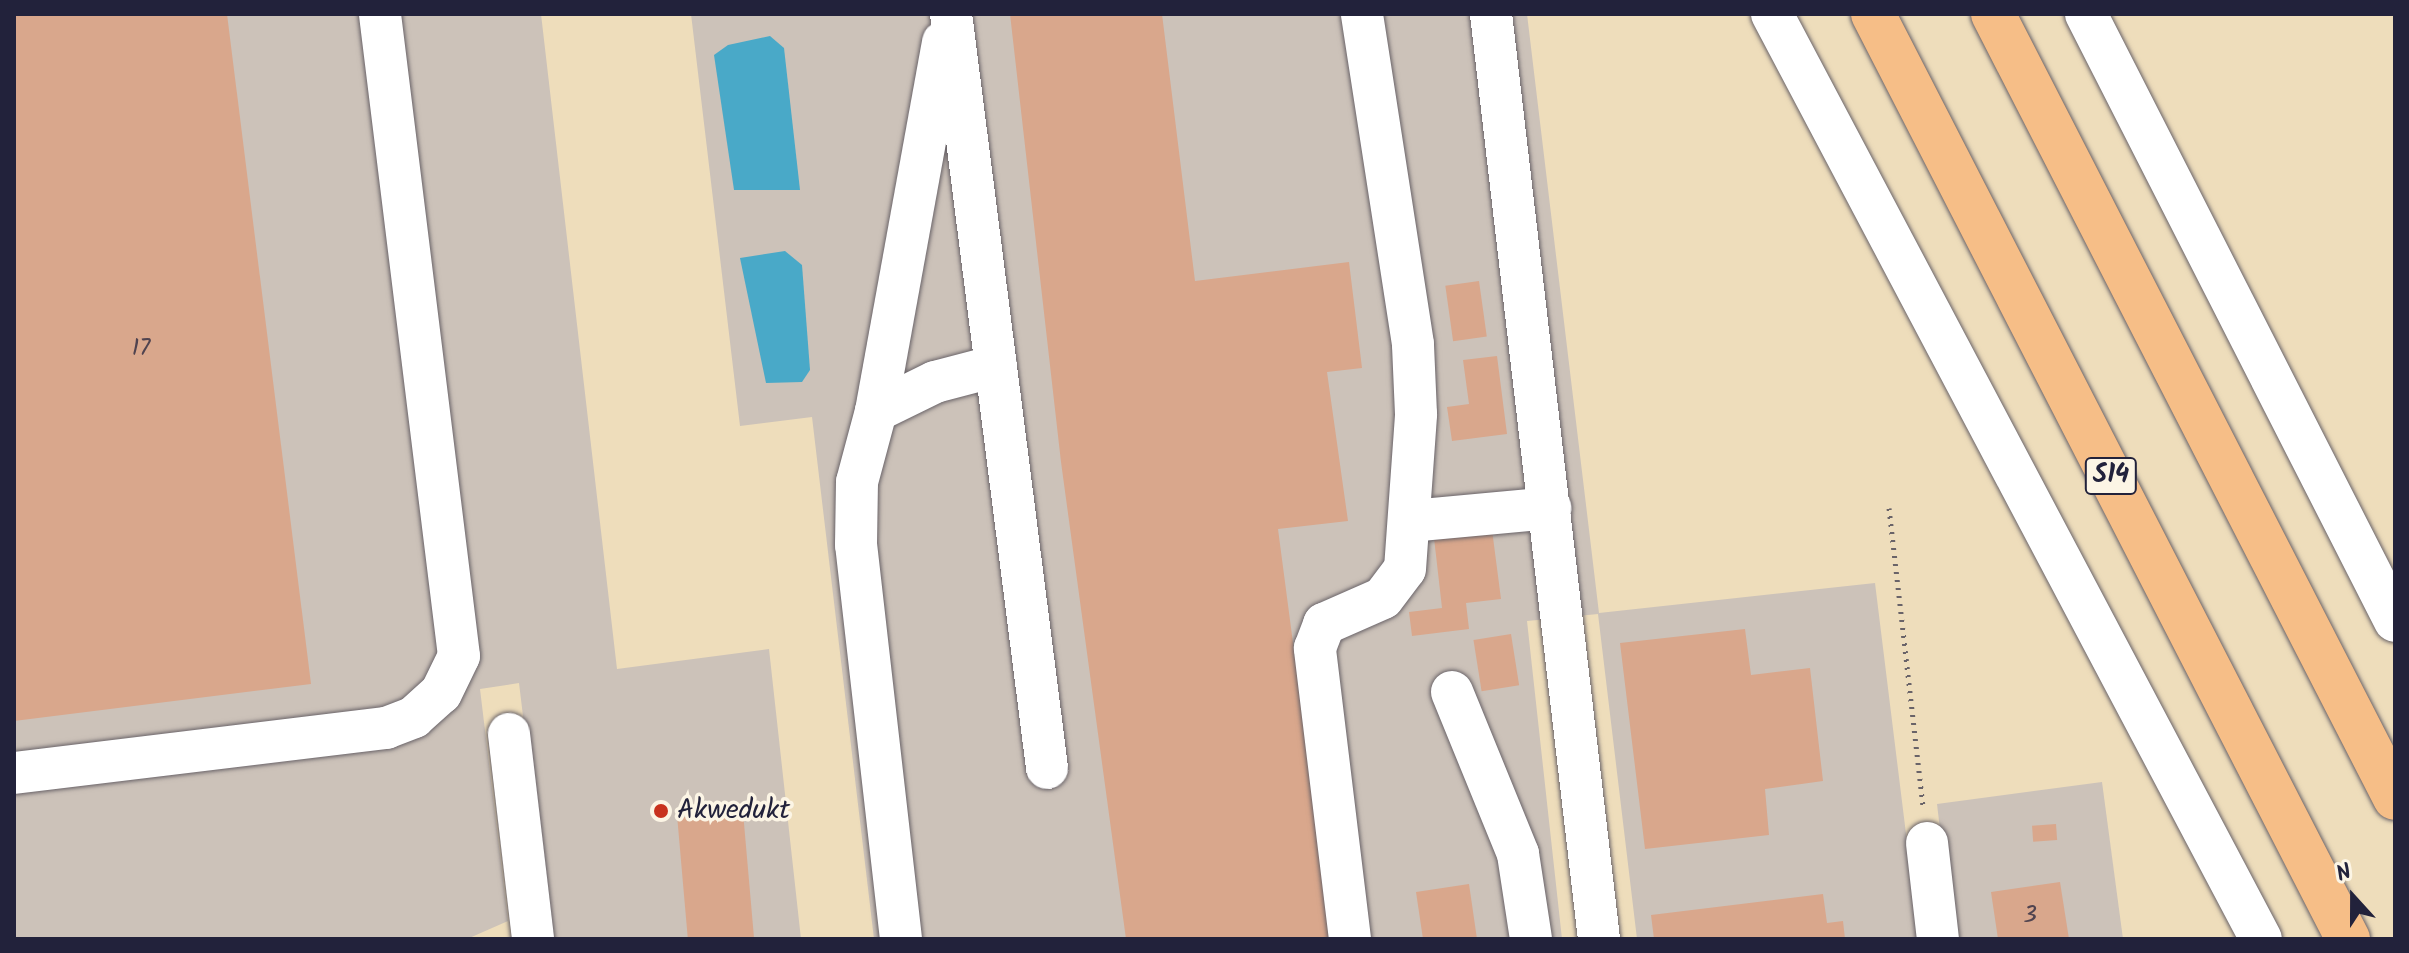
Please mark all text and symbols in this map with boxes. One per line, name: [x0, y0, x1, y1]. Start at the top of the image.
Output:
house number: 17: [132, 335, 150, 363]
road number: S14: [2083, 454, 2139, 498]
place label: Akwedukt: [677, 794, 790, 828]
marker: Akwedukt: [652, 802, 670, 820]
text: N: [2331, 855, 2357, 893]
north arrow: [2313, 857, 2393, 937]
house number: 3: [2023, 902, 2037, 930]

